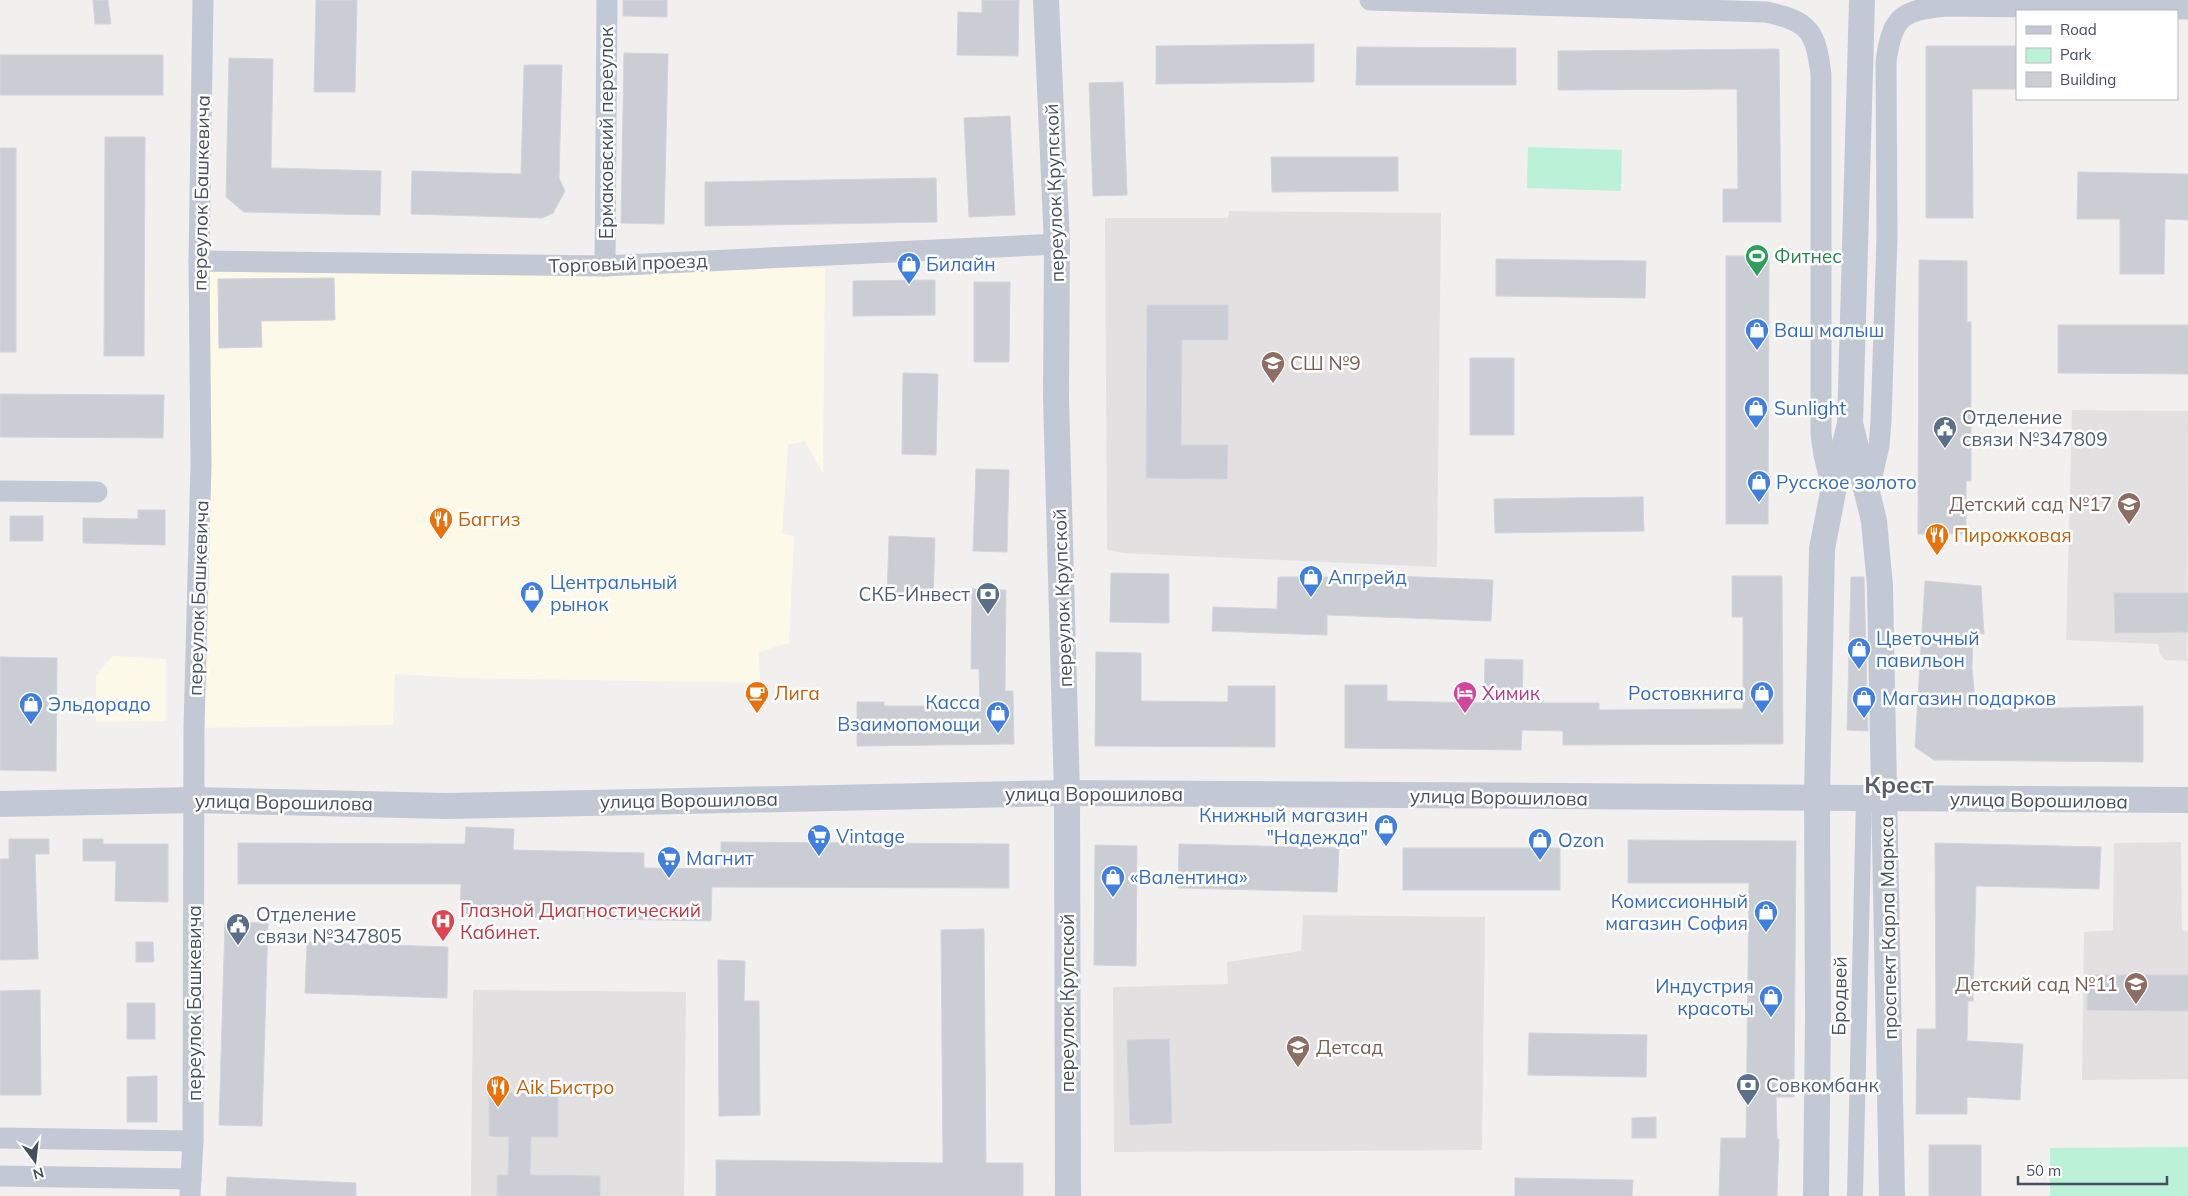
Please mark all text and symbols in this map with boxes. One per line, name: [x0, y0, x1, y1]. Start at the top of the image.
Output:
legend: [2016, 10, 2178, 100]
text: Road: [2060, 20, 2097, 39]
street label: Ермаковский переулок: [594, 26, 618, 239]
text: Park: [2060, 45, 2092, 64]
text: Building: [2060, 70, 2116, 89]
street label: переулок Башкевича: [187, 95, 215, 291]
street label: переулок Крупской: [1039, 103, 1069, 283]
sports icon: Фитнес: [1744, 243, 1770, 277]
place label: Фитнес: [1774, 244, 1842, 268]
street label: Торговый проезд: [548, 248, 708, 278]
shop icon: Билайн: [896, 251, 922, 285]
place label: Билайн: [926, 252, 996, 276]
shop icon: Ваш малыш: [1744, 317, 1770, 351]
place label: Ваш малыш: [1774, 318, 1884, 342]
school or university icon: СШ №9: [1260, 350, 1286, 384]
place label: СШ №9: [1290, 351, 1361, 375]
shop icon: Sunlight: [1743, 395, 1769, 429]
place label: Sunlight: [1774, 396, 1847, 420]
place label: Отделение связи №347809: [1962, 405, 2108, 451]
public building icon: Отделение связи №347809: [1932, 415, 1958, 449]
shop icon: Русское золото: [1746, 469, 1772, 503]
place label: Русское золото: [1776, 470, 1917, 494]
school or university icon: Детский сад №17: [2116, 491, 2142, 525]
place label: Детский сад №17: [1949, 492, 2112, 516]
street label: переулок Башкевича: [183, 500, 213, 696]
restaurant icon: Баггиз: [428, 506, 454, 540]
place label: Баггиз: [458, 507, 520, 531]
street label: переулок Крупской: [1047, 508, 1077, 688]
restaurant icon: Пирожковая: [1924, 522, 1950, 556]
place label: Пирожковая: [1954, 523, 2072, 547]
shop icon: Апгрейд: [1298, 564, 1324, 598]
place label: Апгрейд: [1328, 565, 1407, 589]
place label: Центральный рынок: [550, 570, 677, 616]
shop icon: Центральный рынок: [519, 580, 545, 614]
bank icon: СКБ-Инвест: [975, 581, 1001, 615]
place label: СКБ-Инвест: [859, 582, 970, 606]
place label: Цветочный павильон: [1876, 626, 1980, 672]
shop icon: Цветочный павильон: [1846, 636, 1872, 670]
cafe icon: Лига: [744, 680, 770, 714]
hotel icon: Химик: [1452, 680, 1478, 714]
shop icon: Ростовкнига: [1749, 680, 1775, 714]
place label: Лига: [774, 681, 820, 705]
place label: Химик: [1482, 681, 1541, 705]
place label: Ростовкнига: [1628, 681, 1744, 705]
shop icon: Магазин подарков: [1851, 685, 1877, 719]
place label: Магазин подарков: [1882, 686, 2056, 710]
place label: Касса Взаимопомощи: [837, 690, 980, 736]
shop icon: Эльдорадо: [18, 691, 44, 725]
place label: Эльдорадо: [48, 692, 151, 716]
shop icon: Касса Взаимопомощи: [985, 700, 1011, 734]
district label: Крест: [1864, 769, 1934, 799]
street label: улица Ворошилова: [1005, 782, 1183, 806]
street label: улица Ворошилова: [1410, 783, 1588, 811]
street label: улица Ворошилова: [600, 786, 778, 814]
street label: улица Ворошилова: [1950, 786, 2128, 814]
street label: улица Ворошилова: [195, 788, 373, 816]
place label: Книжный магазин "Надежда": [1199, 803, 1368, 849]
shop icon: Книжный магазин "Надежда": [1373, 813, 1399, 847]
street label: проспект Карла Маркса: [1874, 816, 1902, 1040]
supermarket icon: Vintage: [806, 823, 832, 857]
place label: Vintage: [836, 824, 905, 848]
shop icon: Ozon: [1527, 827, 1553, 861]
place label: Ozon: [1558, 828, 1604, 852]
supermarket icon: Магнит: [656, 845, 682, 879]
place label: Магнит: [686, 846, 754, 870]
shop icon: «Валентина»: [1100, 864, 1126, 898]
place label: «Валентина»: [1130, 865, 1247, 889]
place label: Комиссионный магазин София: [1605, 889, 1748, 935]
place label: Глазной Диагностический Кабинет.: [460, 898, 701, 944]
shop icon: Комиссионный магазин София: [1753, 899, 1779, 933]
place label: Отделение связи №347805: [256, 902, 402, 948]
street label: переулок Башкевича: [182, 905, 206, 1101]
hospital icon: Глазной Диагностический Кабинет.: [430, 908, 456, 942]
public building icon: Отделение связи №347805: [225, 912, 251, 946]
street label: переулок Крупской: [1055, 914, 1079, 1092]
street label: Бродвей: [1826, 956, 1852, 1036]
school or university icon: Детский сад №11: [2123, 971, 2149, 1005]
place label: Детский сад №11: [1955, 972, 2118, 996]
place label: Индустрия красоты: [1655, 974, 1754, 1020]
shop icon: Индустрия красоты: [1758, 984, 1784, 1018]
school or university icon: Детсад: [1285, 1034, 1311, 1068]
place label: Детсад: [1316, 1035, 1384, 1059]
bank icon: Совкомбанк: [1735, 1072, 1761, 1106]
place label: Совкомбанк: [1766, 1073, 1880, 1097]
restaurant icon: Aik Бистро: [485, 1074, 511, 1108]
place label: Aik Бистро: [516, 1075, 614, 1099]
north arrow: [10, 1136, 60, 1186]
scale bar: [2018, 1154, 2167, 1186]
text: 50 m: [2026, 1161, 2061, 1180]
text: N: [31, 1163, 46, 1184]

